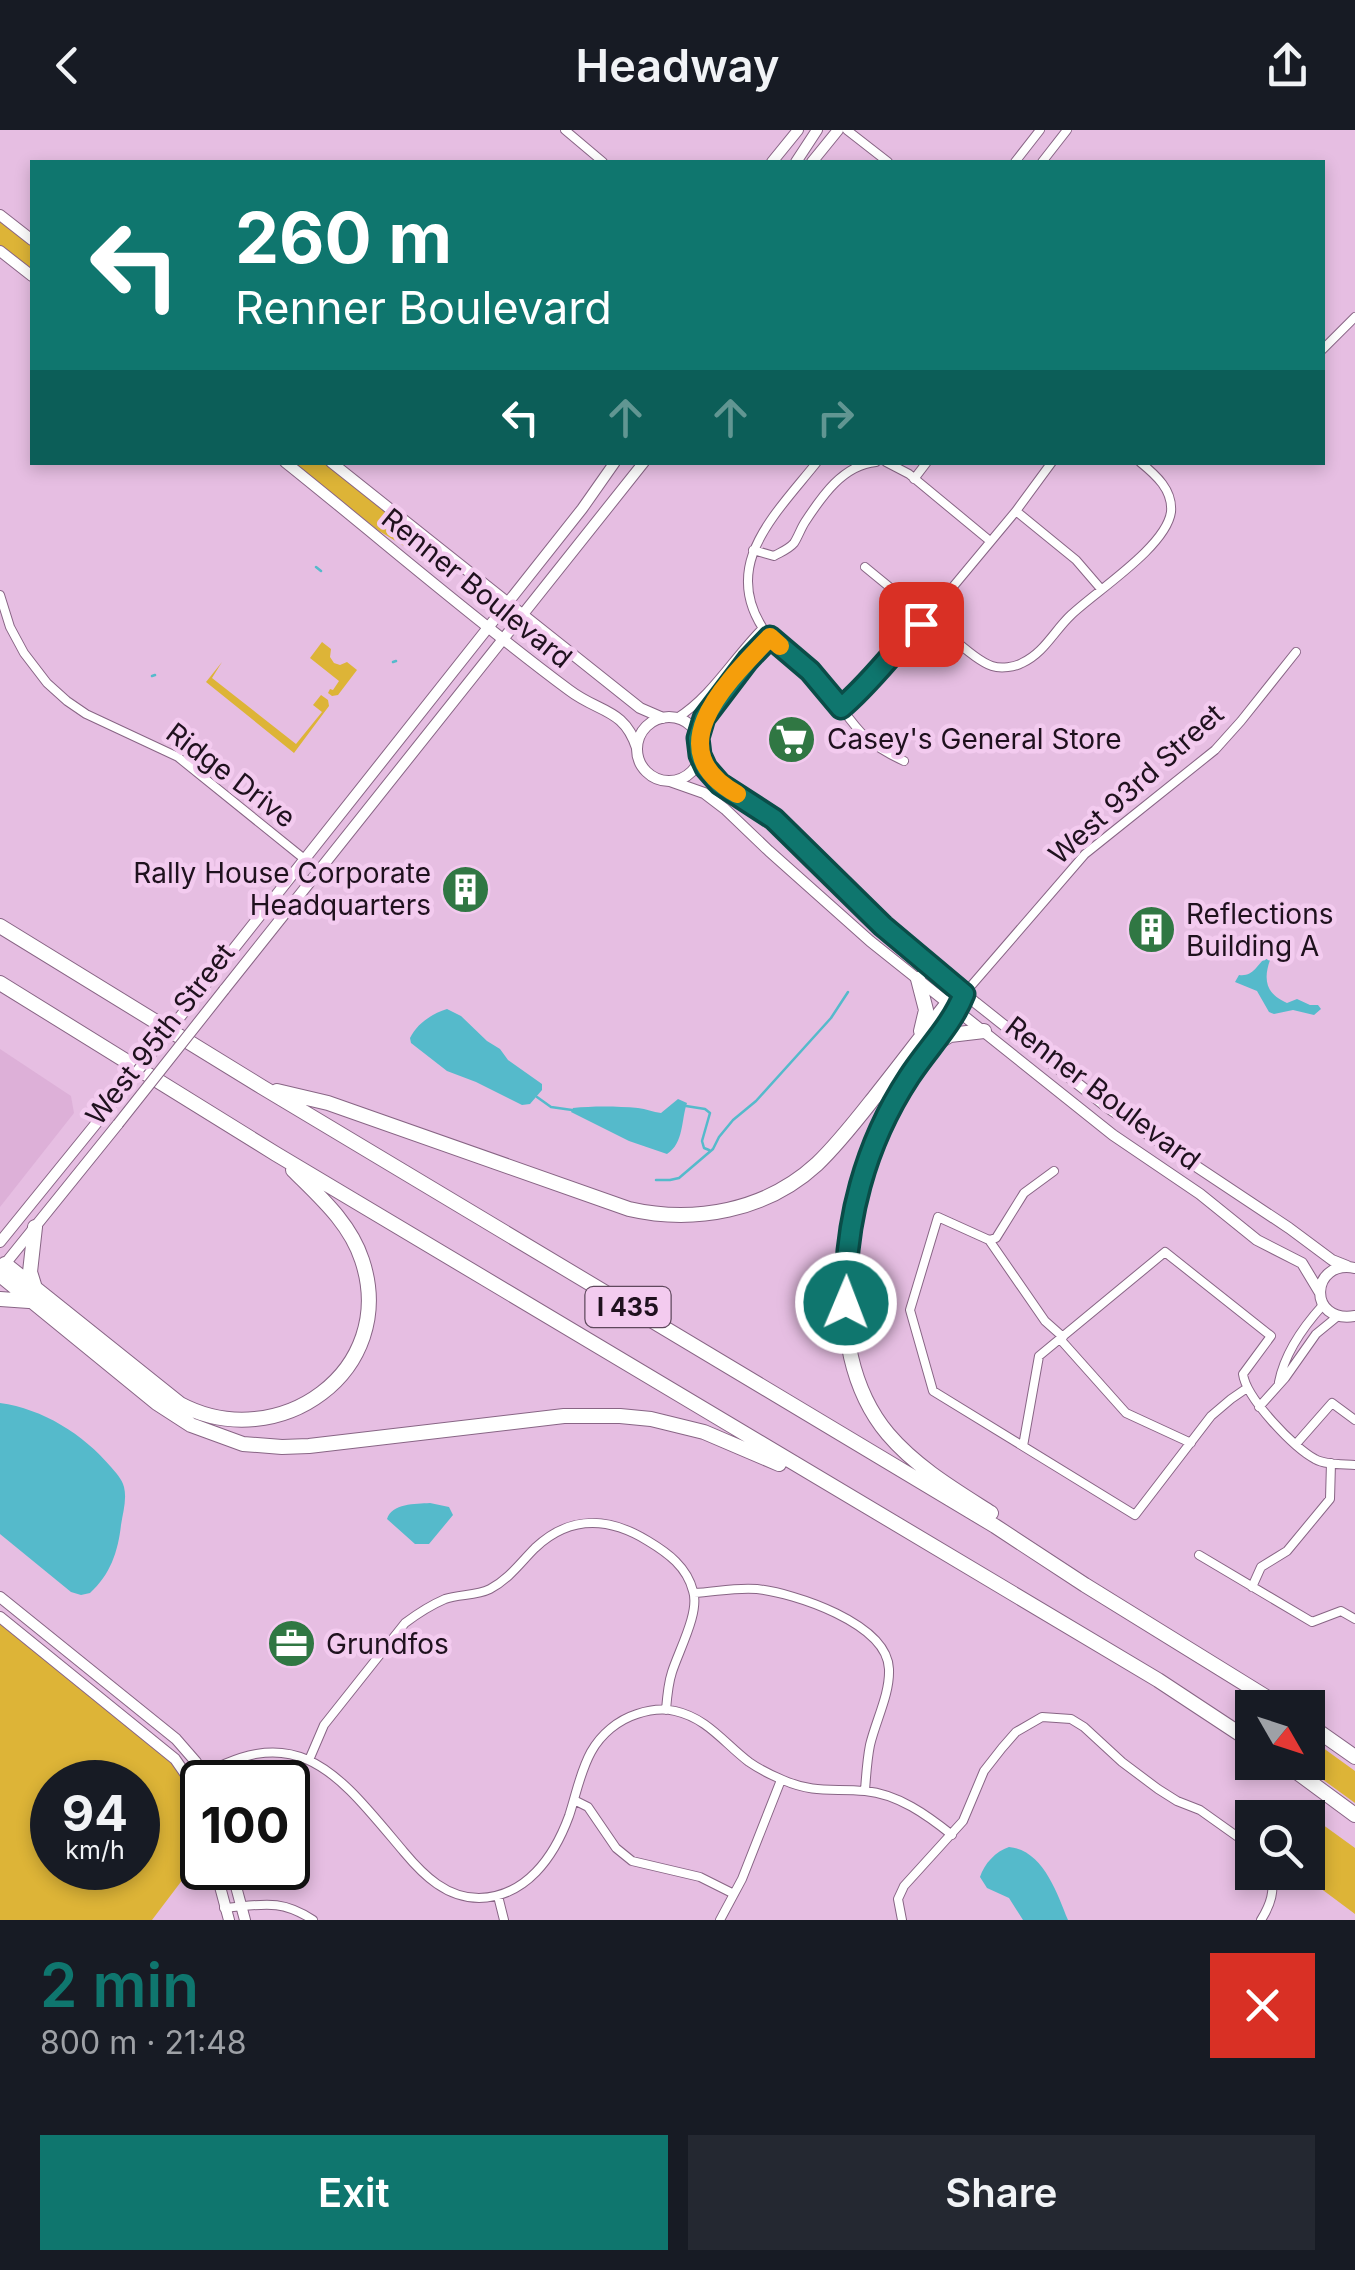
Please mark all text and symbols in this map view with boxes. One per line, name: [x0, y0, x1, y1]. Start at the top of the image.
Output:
icon: back: [40, 38, 95, 93]
text: Headway: [576, 38, 779, 93]
icon: share: [1260, 38, 1315, 93]
text: 260 m: [235, 195, 452, 280]
icon: left: [70, 200, 200, 330]
text: Renner Boulevard: [235, 280, 612, 335]
icon: left: [493, 390, 548, 445]
icon: ahead: [598, 390, 653, 445]
icon: ahead: [703, 390, 758, 445]
icon: right: [808, 390, 863, 445]
street label: Renner Boulevard: [375, 501, 579, 675]
pin: [879, 582, 964, 667]
icon: arrive: [894, 597, 949, 652]
street label: West 93rd Street: [1042, 697, 1230, 871]
supermarket icon: Casey's General Store: [766, 713, 818, 765]
street label: Ridge Drive: [160, 715, 302, 835]
place label: Casey's General Store: [827, 722, 1122, 756]
place label: Rally House Corporate Headquarters: [133, 856, 431, 922]
building icon: Rally House Corporate Headquarters: [440, 863, 492, 915]
place label: Reflections Building A: [1186, 897, 1333, 963]
building icon: Reflections Building A: [1125, 904, 1177, 956]
street label: West 95th Street: [78, 936, 242, 1132]
street label: Renner Boulevard: [999, 1009, 1207, 1177]
position arrow: [794, 1251, 898, 1355]
road number: I 435: [586, 1287, 670, 1327]
office icon: Grundfos: [265, 1618, 317, 1670]
place label: Grundfos: [326, 1627, 449, 1661]
north arrow: [1235, 1690, 1325, 1780]
map controls: [1235, 1690, 1325, 1890]
speed limit sign: 100: [180, 1760, 310, 1890]
text: 94: [62, 1783, 128, 1843]
button: search: [1235, 1800, 1325, 1890]
text: km/h: [65, 1835, 125, 1865]
text: 2 min: [40, 1949, 199, 2021]
button: close: [1210, 1953, 1315, 2058]
text: 800 m · 21:48: [40, 2023, 247, 2062]
button: Exit: [40, 2135, 668, 2250]
button: Share: [688, 2135, 1315, 2250]

